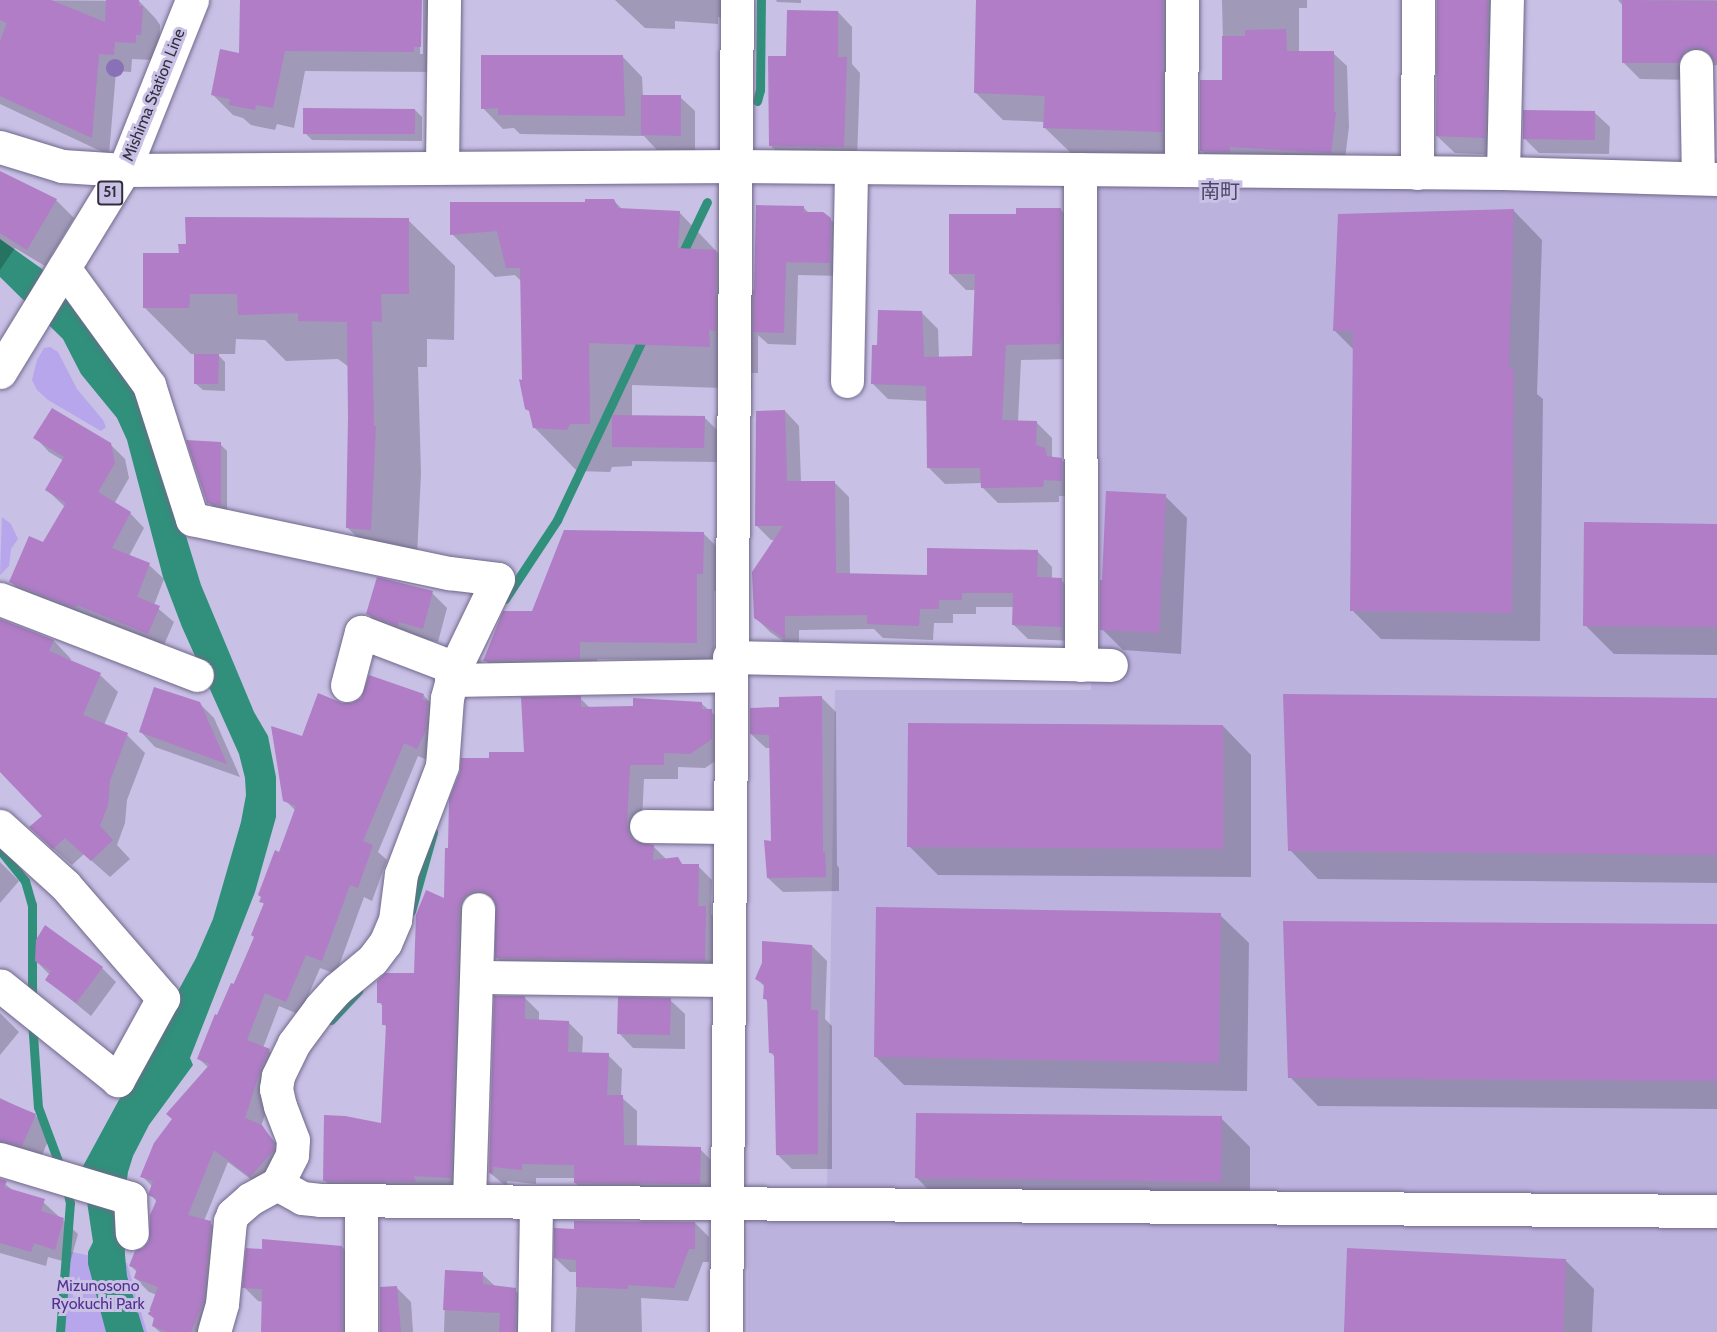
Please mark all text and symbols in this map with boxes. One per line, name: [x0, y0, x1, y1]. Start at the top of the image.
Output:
street label: Mishima Station Line: [119, 26, 189, 164]
district label: 南町: [1200, 179, 1240, 203]
road number: 51: [96, 181, 124, 205]
park label: Mizunosono Ryokuchi Park: [51, 1276, 145, 1314]

